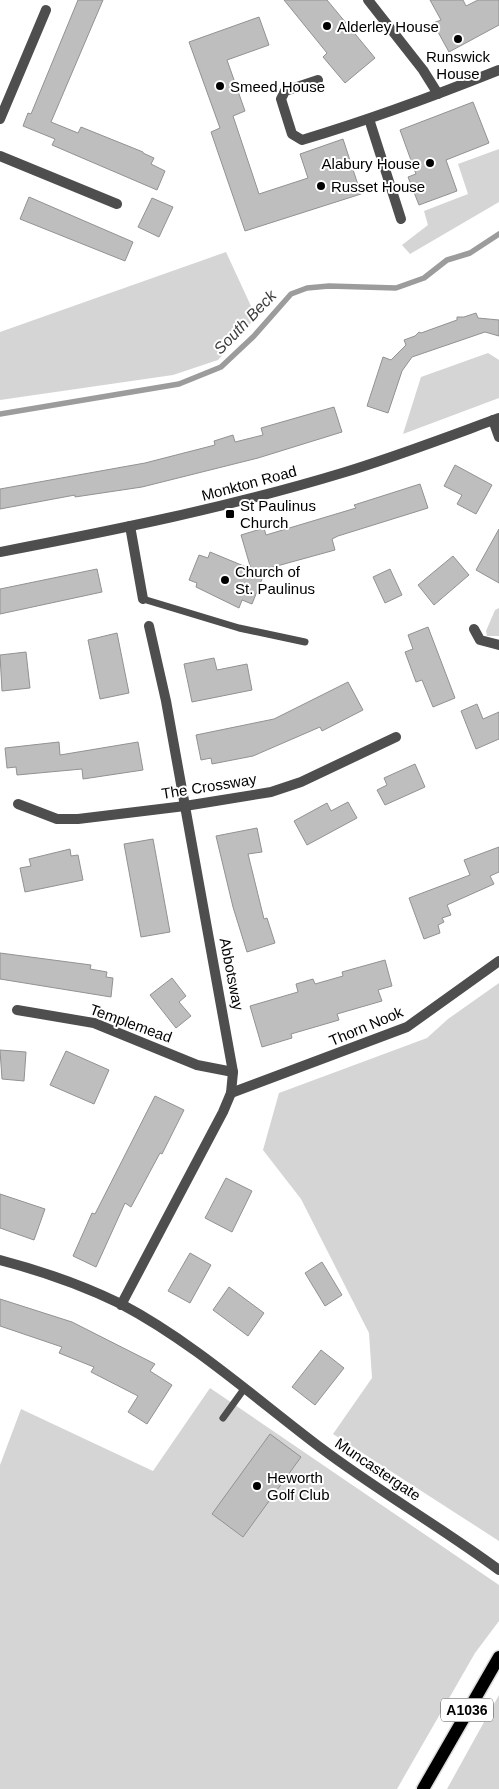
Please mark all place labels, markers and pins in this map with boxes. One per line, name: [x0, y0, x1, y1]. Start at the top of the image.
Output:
place label: Alderley House: [337, 18, 439, 35]
marker: Alderley House: [321, 20, 333, 32]
marker: Runswick House: [452, 33, 464, 45]
place label: Runswick House: [426, 48, 491, 82]
place label: Smeed House: [230, 78, 325, 95]
marker: Smeed House: [214, 80, 226, 92]
place label: Alabury House: [322, 155, 420, 172]
marker: Alabury House: [424, 157, 436, 169]
place label: Russet House: [331, 178, 425, 195]
marker: Russet House: [315, 180, 327, 192]
place label: St Paulinus Church: [240, 497, 316, 531]
marker: St Paulinus Church: [224, 508, 236, 520]
place label: Church of St. Paulinus: [235, 563, 315, 597]
marker: Church of St. Paulinus: [219, 574, 231, 586]
place label: Heworth Golf Club: [267, 1469, 330, 1503]
marker: Heworth Golf Club: [251, 1480, 263, 1492]

